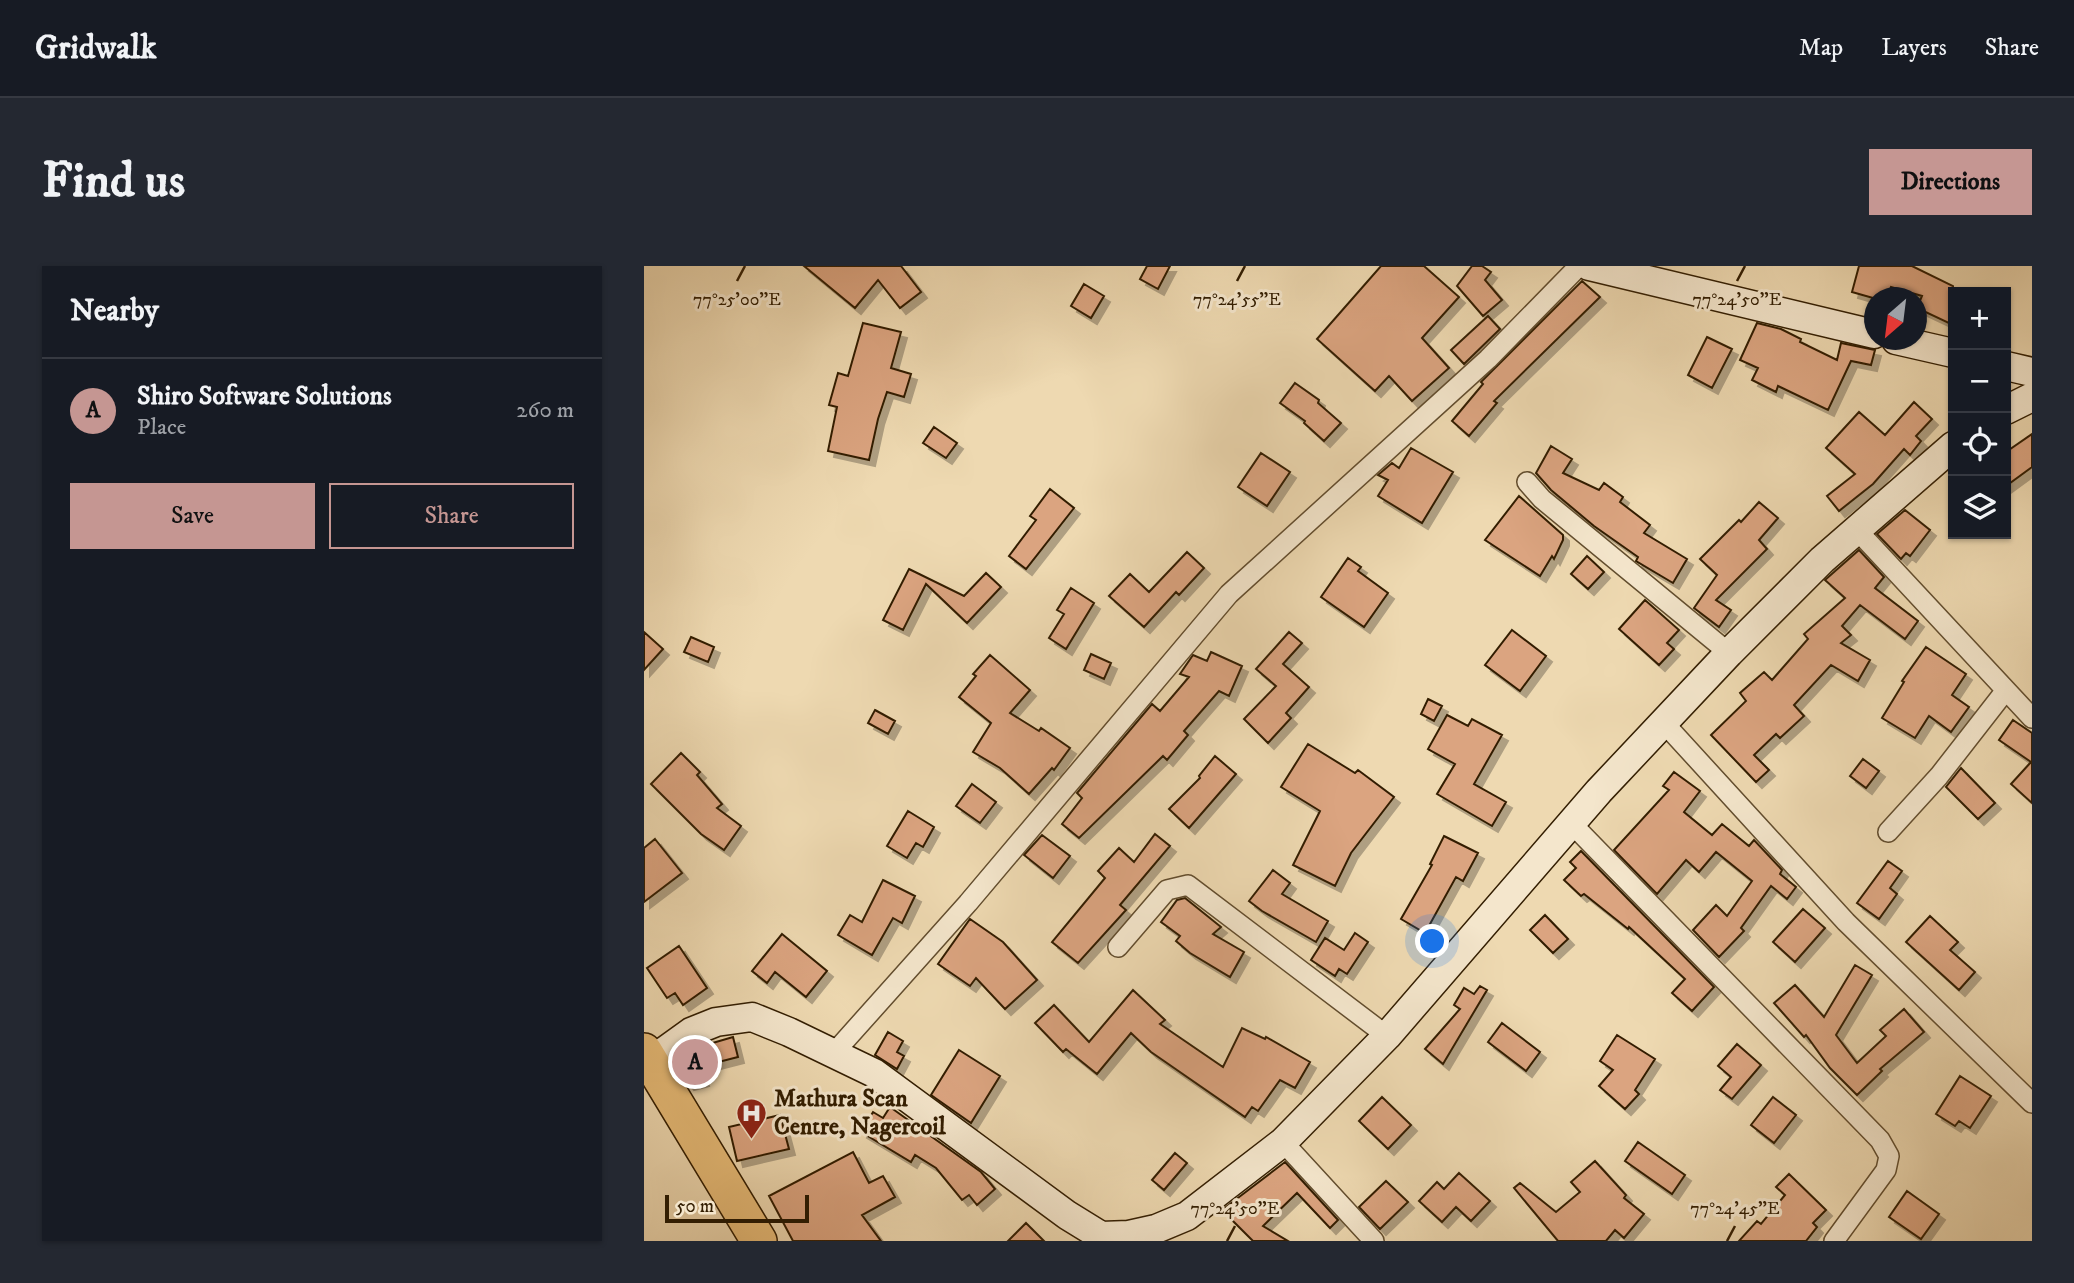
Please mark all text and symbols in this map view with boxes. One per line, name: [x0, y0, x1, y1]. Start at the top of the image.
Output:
text: Gridwalk: [35, 28, 157, 69]
text: Map: [1799, 33, 1843, 63]
text: Layers: [1881, 33, 1947, 63]
text: Share: [1985, 33, 2039, 63]
button: Directions: [1869, 149, 2032, 215]
text: Find us: [42, 151, 185, 213]
north arrow: [1864, 287, 1927, 350]
map controls: [1948, 287, 2011, 539]
button: +: [1948, 287, 2011, 350]
text: 77°25'00"E: [693, 289, 781, 311]
text: 77°24'55"E: [1193, 289, 1281, 311]
text: 77°24'50"E: [1693, 289, 1782, 311]
text: Nearby: [70, 293, 159, 330]
button: −: [1948, 350, 2011, 413]
text: Shiro Software Solutions: [137, 380, 392, 413]
text: A: [86, 396, 100, 425]
text: 260 m: [516, 396, 574, 425]
text: Place: [137, 413, 186, 442]
button: locate: [1948, 413, 2011, 476]
button: layers: [1948, 476, 2011, 539]
button: Save: [70, 483, 315, 549]
button: Share: [329, 483, 574, 549]
your location: [1415, 924, 1449, 958]
pin: A: [672, 1036, 718, 1088]
place label: Mathura Scan Centre, Nagercoil: [774, 1084, 946, 1142]
hospital icon: Mathura Scan Centre, Nagercoil: [734, 1096, 768, 1140]
scale bar: [665, 1192, 808, 1224]
text: 50 m: [676, 1195, 714, 1218]
text: 77°24'50"E: [1191, 1198, 1280, 1220]
text: 77°24'45"E: [1690, 1198, 1780, 1220]

